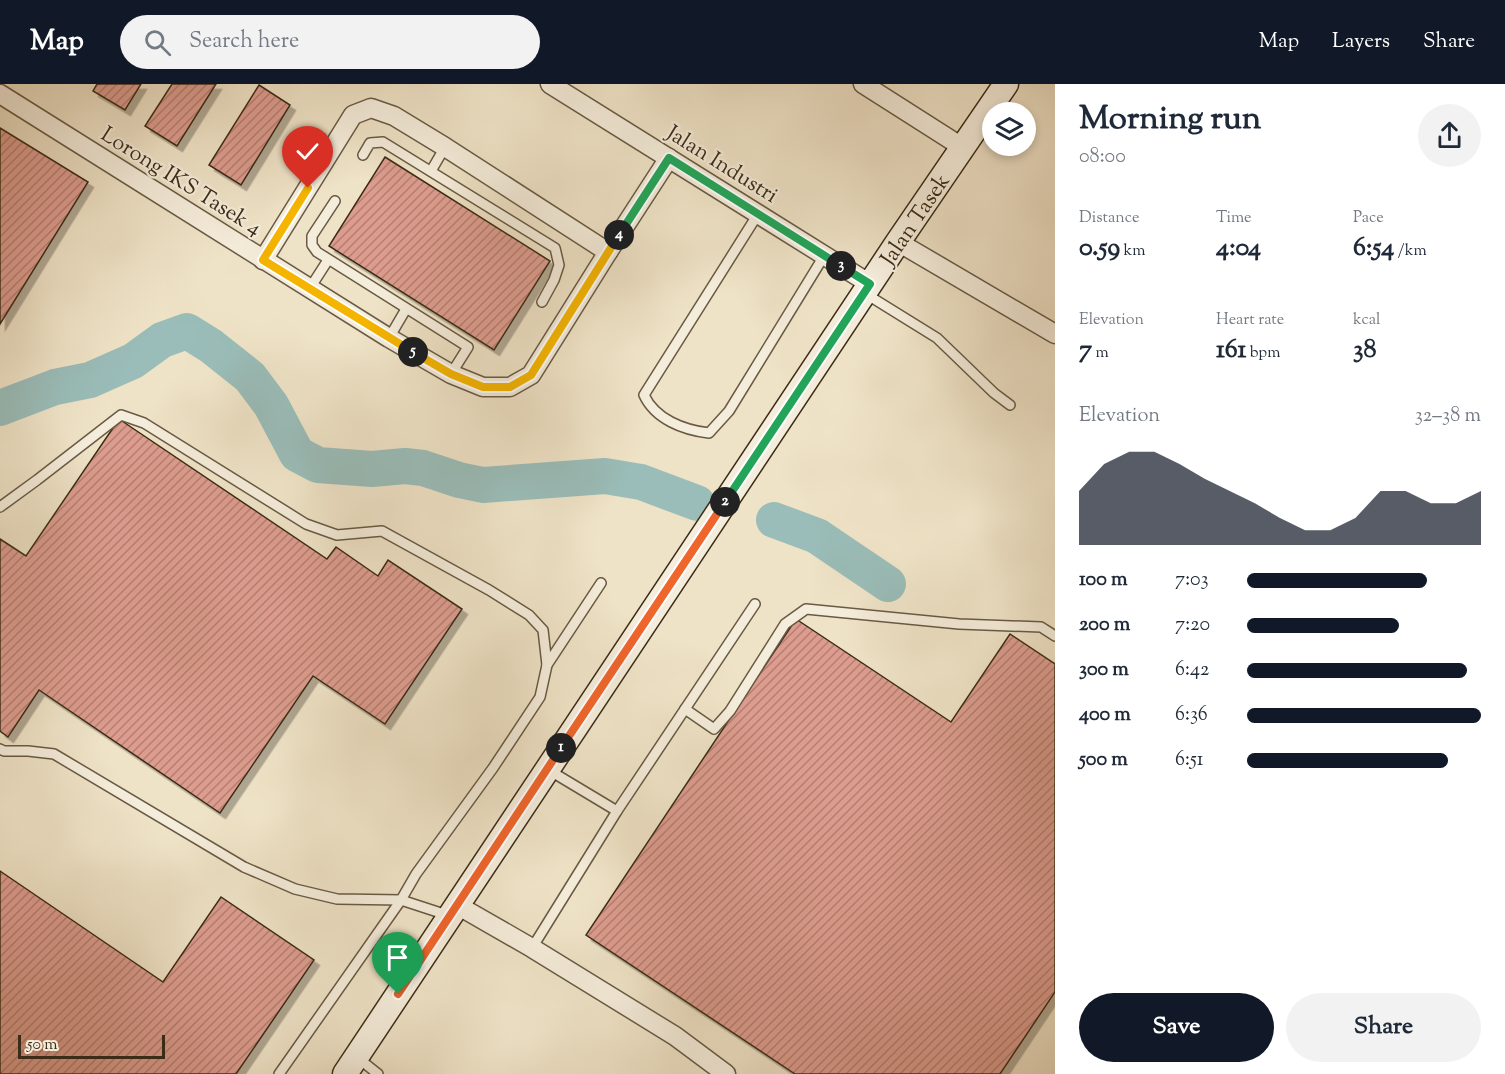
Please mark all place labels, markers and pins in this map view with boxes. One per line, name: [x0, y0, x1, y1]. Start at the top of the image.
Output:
pin: [282, 126, 333, 188]
pin: 4: [604, 220, 634, 250]
pin: 3: [826, 251, 856, 281]
pin: 5: [398, 337, 428, 367]
pin: 2: [710, 487, 740, 517]
pin: 1: [546, 733, 576, 763]
pin: [372, 932, 423, 994]

